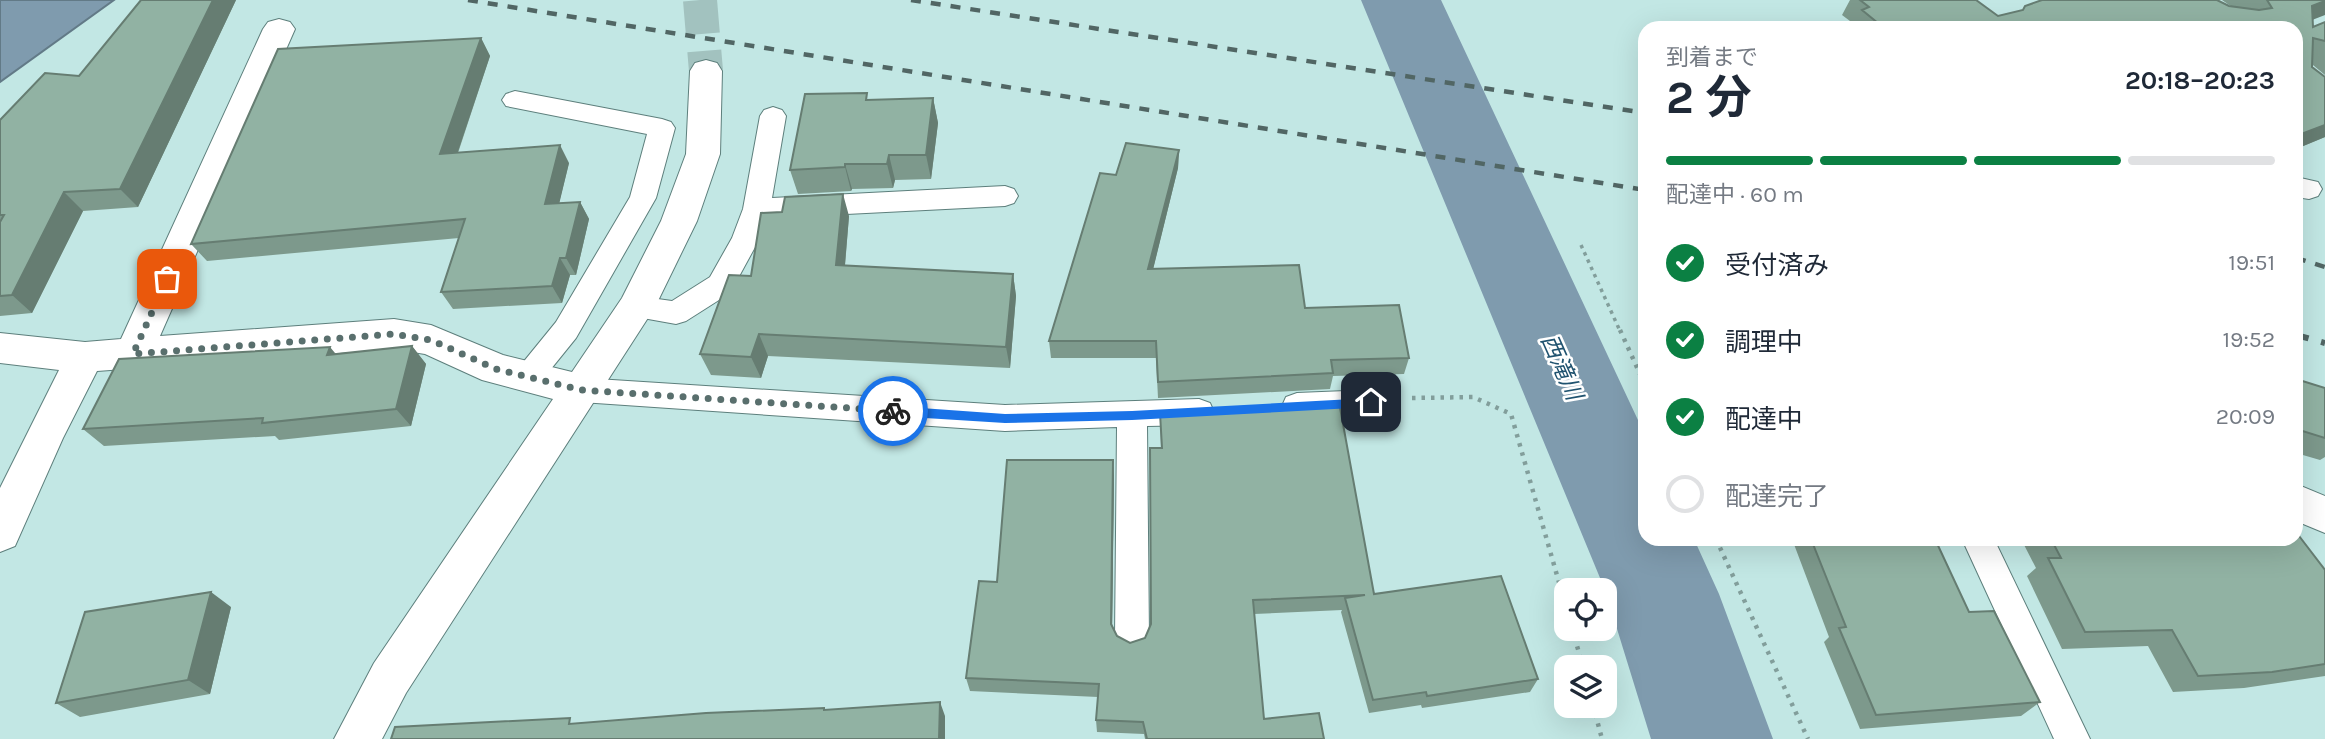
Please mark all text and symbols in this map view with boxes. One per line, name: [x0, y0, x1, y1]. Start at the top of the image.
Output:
text: 到着まで: [1666, 44, 1758, 71]
text: 20:18–20:23: [2125, 65, 2275, 96]
text: 2 分: [1666, 71, 1751, 125]
text: 配達中 · 60 m: [1666, 181, 1804, 208]
icon: check: [1666, 244, 1704, 282]
pin: [137, 249, 197, 309]
text: 19:51: [2228, 249, 2275, 276]
text: 受付済み: [1725, 250, 1829, 281]
icon: bag: [148, 260, 186, 298]
icon: check: [1666, 321, 1704, 359]
text: 19:52: [2222, 326, 2275, 353]
text: 調理中: [1725, 327, 1803, 358]
water label: 西滝川: [1535, 330, 1589, 407]
pin: [1341, 372, 1401, 432]
courier: [858, 376, 928, 446]
icon: home: [1352, 383, 1390, 421]
icon: bike: [874, 392, 912, 430]
icon: check: [1666, 398, 1704, 436]
text: 20:09: [2216, 403, 2275, 430]
text: 配達中: [1725, 404, 1803, 435]
text: 配達完了: [1725, 481, 1829, 512]
map controls: [1554, 578, 1617, 718]
button: locate: [1554, 578, 1617, 641]
button: layers: [1554, 655, 1617, 718]

